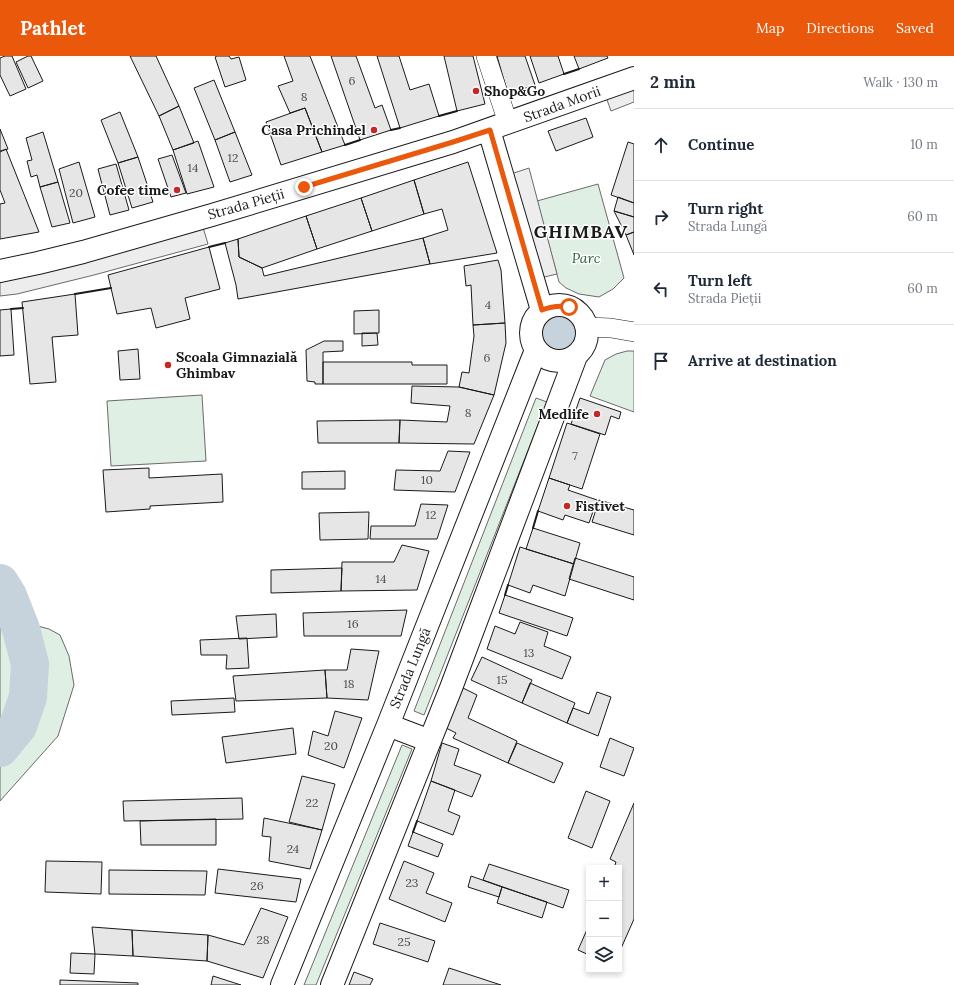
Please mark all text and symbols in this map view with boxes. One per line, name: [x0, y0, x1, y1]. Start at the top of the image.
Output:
text: Pathlet: [20, 16, 85, 40]
text: Map: [756, 19, 784, 37]
text: Directions: [806, 19, 874, 37]
text: Saved: [896, 19, 934, 37]
text: 2 min: [650, 71, 696, 93]
house number: 6: [349, 73, 356, 88]
text: Walk · 130 m: [863, 74, 938, 91]
place label: Shop&Go: [484, 82, 545, 100]
street label: Strada Morii: [521, 82, 603, 126]
marker: Shop&Go: [471, 86, 481, 96]
house number: 8: [301, 89, 308, 104]
place label: Casa Prichindel: [261, 121, 367, 139]
marker: Casa Prichindel: [369, 125, 379, 135]
icon: ahead: [650, 134, 672, 156]
text: Continue: [688, 135, 754, 154]
text: 10 m: [910, 136, 938, 153]
house number: 12: [228, 150, 238, 165]
house number: 14: [188, 160, 199, 175]
route end: [295, 178, 313, 196]
place label: Cofee time: [97, 181, 169, 199]
street label: Strada Pieții: [206, 184, 286, 224]
house number: 20: [69, 185, 83, 200]
marker: Cofee time: [172, 185, 182, 195]
text: Turn right: [688, 199, 764, 218]
icon: right: [650, 206, 672, 228]
text: 60 m: [907, 208, 938, 225]
text: Strada Lungă: [688, 218, 768, 235]
district label: GHIMBAV: [534, 220, 628, 243]
park label: Parc: [572, 249, 601, 267]
text: Turn left: [688, 271, 752, 290]
icon: left: [650, 278, 672, 300]
text: 60 m: [907, 280, 938, 297]
text: Strada Pieții: [688, 290, 761, 307]
house number: 4: [485, 297, 492, 312]
route start: [560, 298, 578, 316]
place label: Scoala Gimnazială Ghimbav: [176, 348, 298, 382]
house number: 6: [484, 350, 491, 365]
icon: arrive: [650, 350, 672, 372]
text: Arrive at destination: [688, 351, 837, 370]
marker: Scoala Gimnazială Ghimbav: [163, 360, 173, 370]
house number: 8: [465, 405, 472, 420]
place label: Medlife: [538, 405, 589, 423]
marker: Medlife: [592, 409, 602, 419]
house number: 7: [572, 448, 578, 463]
house number: 10: [421, 472, 433, 487]
place label: Fistivet: [575, 497, 625, 515]
marker: Fistivet: [562, 501, 572, 511]
house number: 12: [426, 507, 436, 522]
house number: 14: [376, 571, 387, 586]
house number: 16: [347, 616, 359, 631]
street label: Strada Lungă: [386, 625, 434, 711]
house number: 13: [523, 645, 535, 660]
house number: 15: [497, 672, 507, 687]
house number: 18: [343, 676, 355, 691]
house number: 20: [324, 738, 338, 753]
house number: 22: [306, 795, 318, 810]
house number: 24: [287, 841, 300, 856]
map controls: [586, 865, 622, 973]
button: +: [586, 865, 622, 901]
house number: 23: [406, 875, 419, 890]
house number: 26: [250, 878, 264, 893]
button: −: [586, 901, 622, 937]
house number: 28: [256, 932, 270, 947]
house number: 25: [398, 934, 410, 949]
button: layers: [586, 937, 622, 973]

